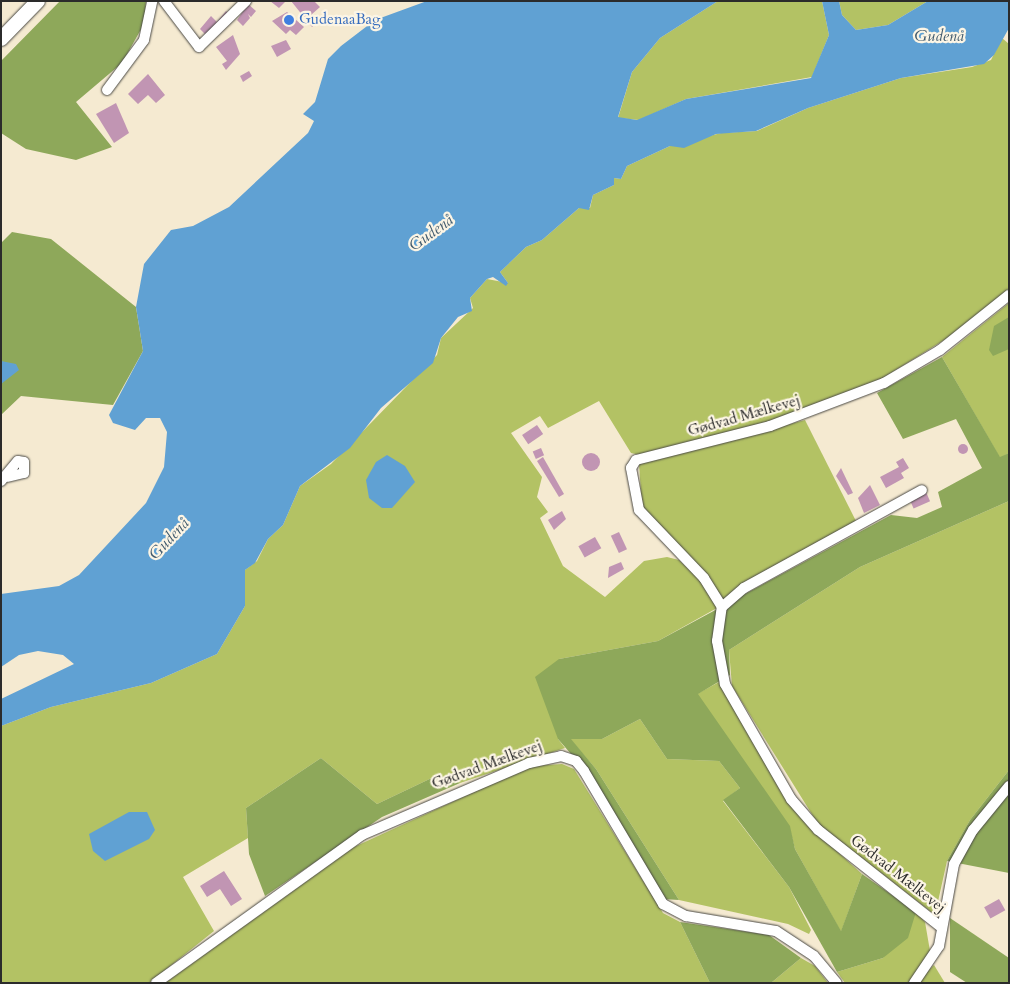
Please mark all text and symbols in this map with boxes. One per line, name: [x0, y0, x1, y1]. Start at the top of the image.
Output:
place label: GudenaaBag: [299, 11, 380, 29]
marker: GudenaaBag: [283, 14, 295, 26]
water label: Gudenå: [914, 26, 964, 46]
water label: Gudenå: [405, 211, 457, 255]
street label: Gødvad Mælkevej: [686, 391, 802, 441]
water label: Gudenå: [145, 514, 193, 564]
street label: Gødvad Mælkevej: [429, 737, 545, 793]
street label: Gødvad Mælkevej: [847, 831, 949, 917]

